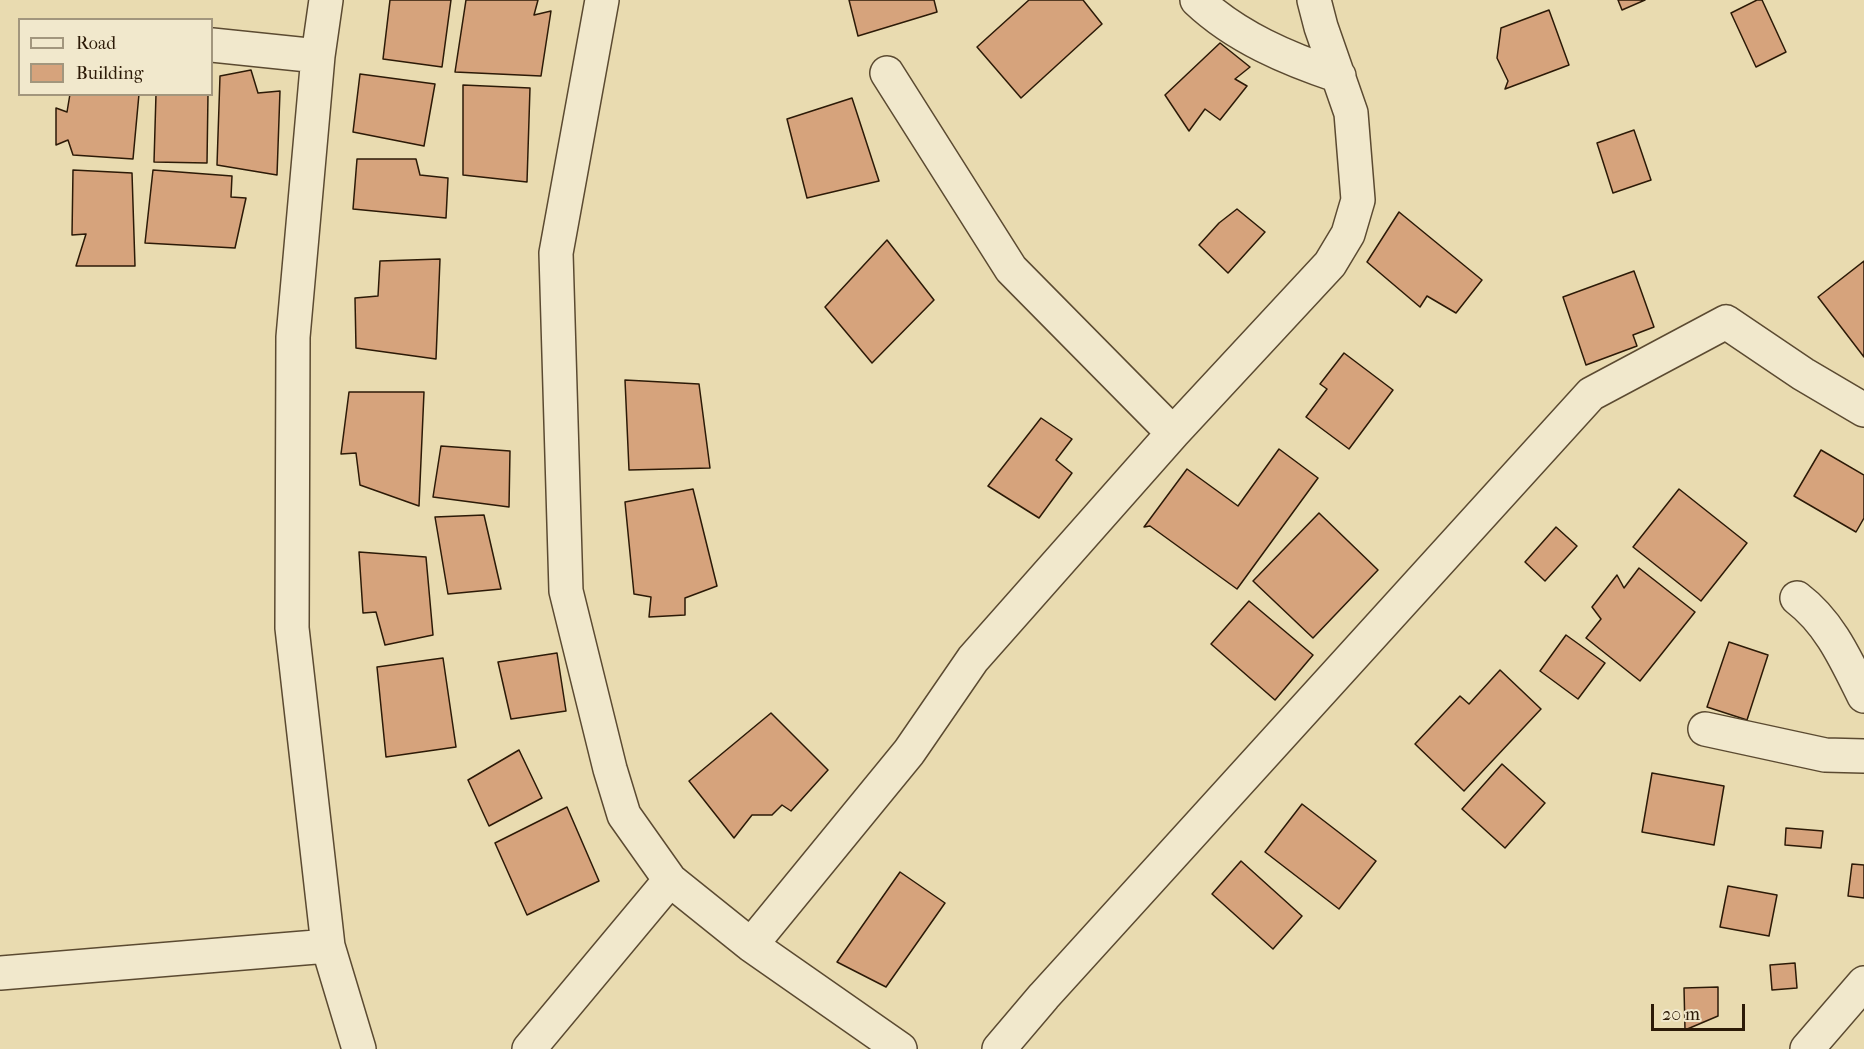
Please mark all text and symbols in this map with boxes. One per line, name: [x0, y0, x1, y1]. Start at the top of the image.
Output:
legend: [18, 18, 213, 96]
text: Road: [76, 33, 116, 54]
text: Building: [76, 63, 143, 84]
scale bar: [1654, 992, 1748, 1030]
text: 20 m: [1662, 1004, 1700, 1025]

